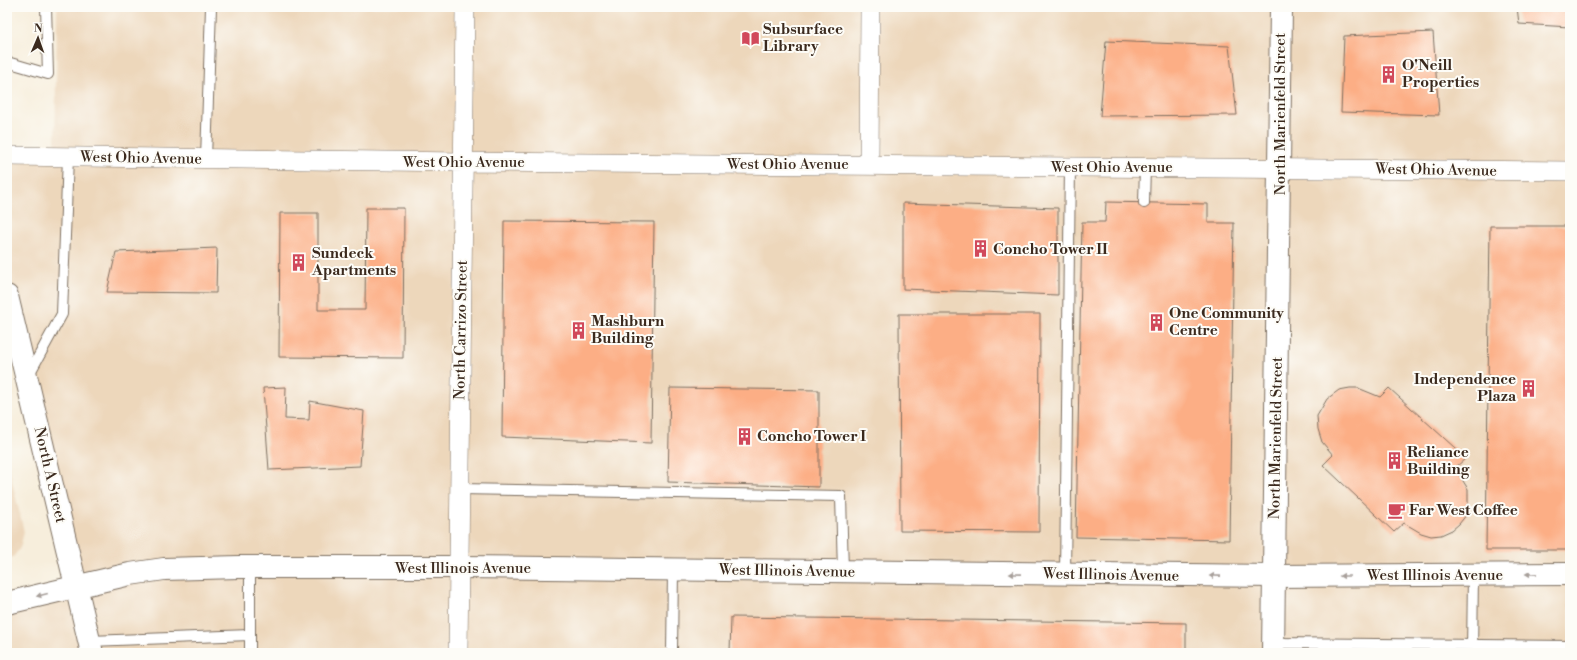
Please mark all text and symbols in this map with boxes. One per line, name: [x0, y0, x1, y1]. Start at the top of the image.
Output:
north arrow: [18, 18, 58, 58]
place label: Subsurface Library: [763, 20, 843, 56]
text: N: [34, 22, 43, 36]
library icon: Subsurface Library: [740, 28, 760, 48]
street label: North Marienfeld Street: [1271, 32, 1290, 195]
place label: O'Neill Properties: [1402, 56, 1479, 92]
building icon: O'Neill Properties: [1379, 64, 1399, 84]
street label: West Ohio Avenue: [79, 147, 202, 169]
street label: West Ohio Avenue: [402, 153, 525, 172]
street label: West Ohio Avenue: [726, 155, 849, 174]
street label: West Ohio Avenue: [1050, 158, 1173, 177]
street label: West Ohio Avenue: [1374, 159, 1497, 181]
building icon: Concho Tower II: [970, 239, 990, 259]
place label: Concho Tower II: [993, 240, 1108, 259]
place label: Sundeck Apartments: [311, 244, 396, 280]
building icon: Sundeck Apartments: [289, 252, 309, 272]
street label: North Carrizo Street: [450, 259, 472, 400]
place label: One Community Centre: [1169, 304, 1284, 340]
place label: Mashburn Building: [591, 312, 665, 348]
building icon: One Community Centre: [1146, 312, 1166, 332]
building icon: Mashburn Building: [568, 320, 588, 340]
street label: North Marienfeld Street: [1265, 356, 1287, 519]
place label: Independence Plaza: [1414, 370, 1517, 406]
building icon: Independence Plaza: [1519, 378, 1539, 398]
street label: North A Street: [30, 425, 70, 526]
building icon: Concho Tower I: [734, 426, 754, 446]
place label: Concho Tower I: [757, 427, 866, 446]
place label: Reliance Building: [1407, 443, 1470, 479]
building icon: Reliance Building: [1384, 451, 1404, 471]
cafe icon: Far West Coffee: [1386, 500, 1406, 520]
place label: Far West Coffee: [1409, 501, 1518, 520]
street label: West Illinois Avenue: [394, 559, 531, 578]
street label: West Illinois Avenue: [718, 560, 855, 582]
street label: West Illinois Avenue: [1042, 564, 1179, 586]
street label: West Illinois Avenue: [1366, 566, 1503, 585]
one-way arrow: [1009, 570, 1021, 577]
one-way arrow: [1524, 571, 1537, 577]
one-way arrow: [1208, 573, 1221, 579]
one-way arrow: [1338, 573, 1351, 579]
one-way arrow: [36, 592, 48, 598]

